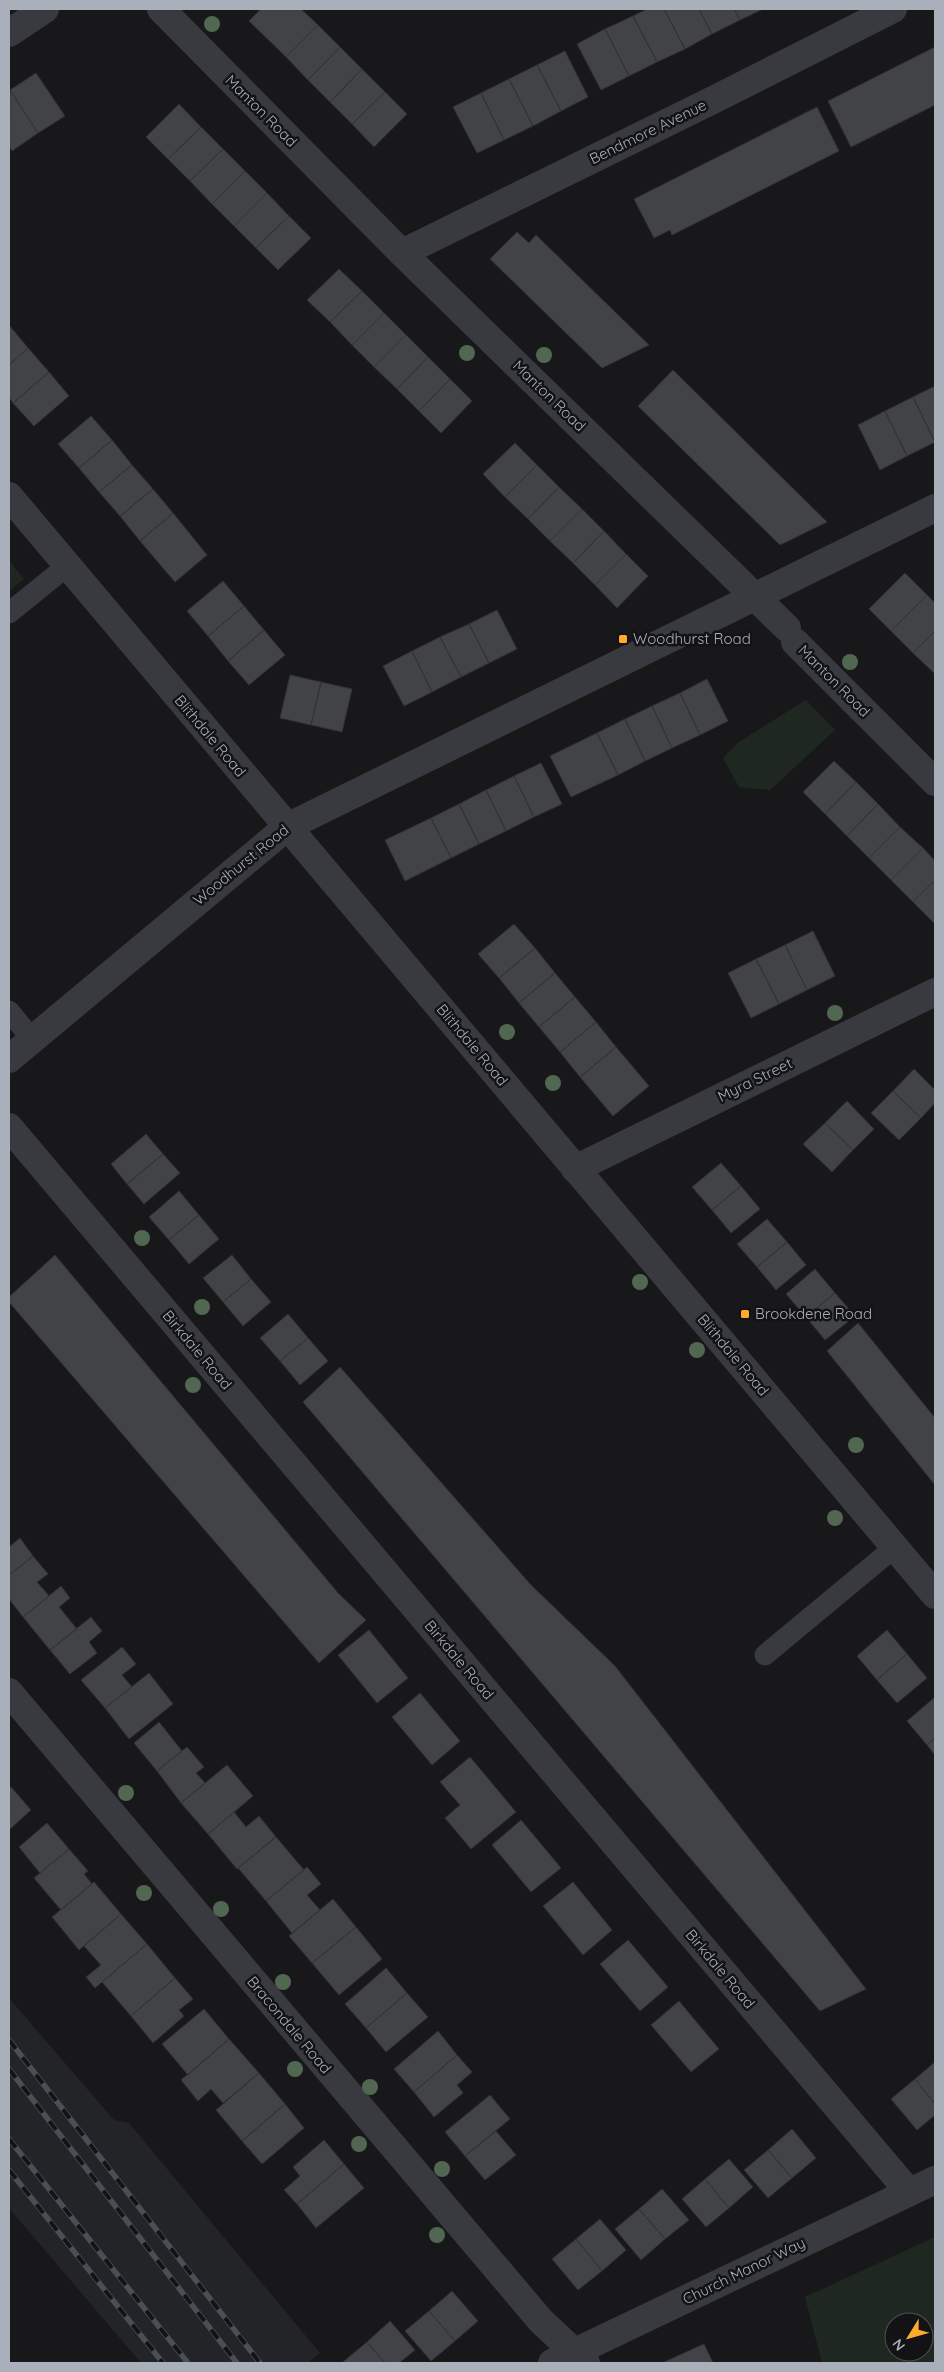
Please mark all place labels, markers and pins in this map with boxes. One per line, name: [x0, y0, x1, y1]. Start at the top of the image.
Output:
place label: Woodhurst Road: [633, 629, 751, 648]
marker: Woodhurst Road: [617, 633, 629, 645]
place label: Brookdene Road: [755, 1304, 872, 1323]
marker: Brookdene Road: [739, 1308, 751, 1320]

